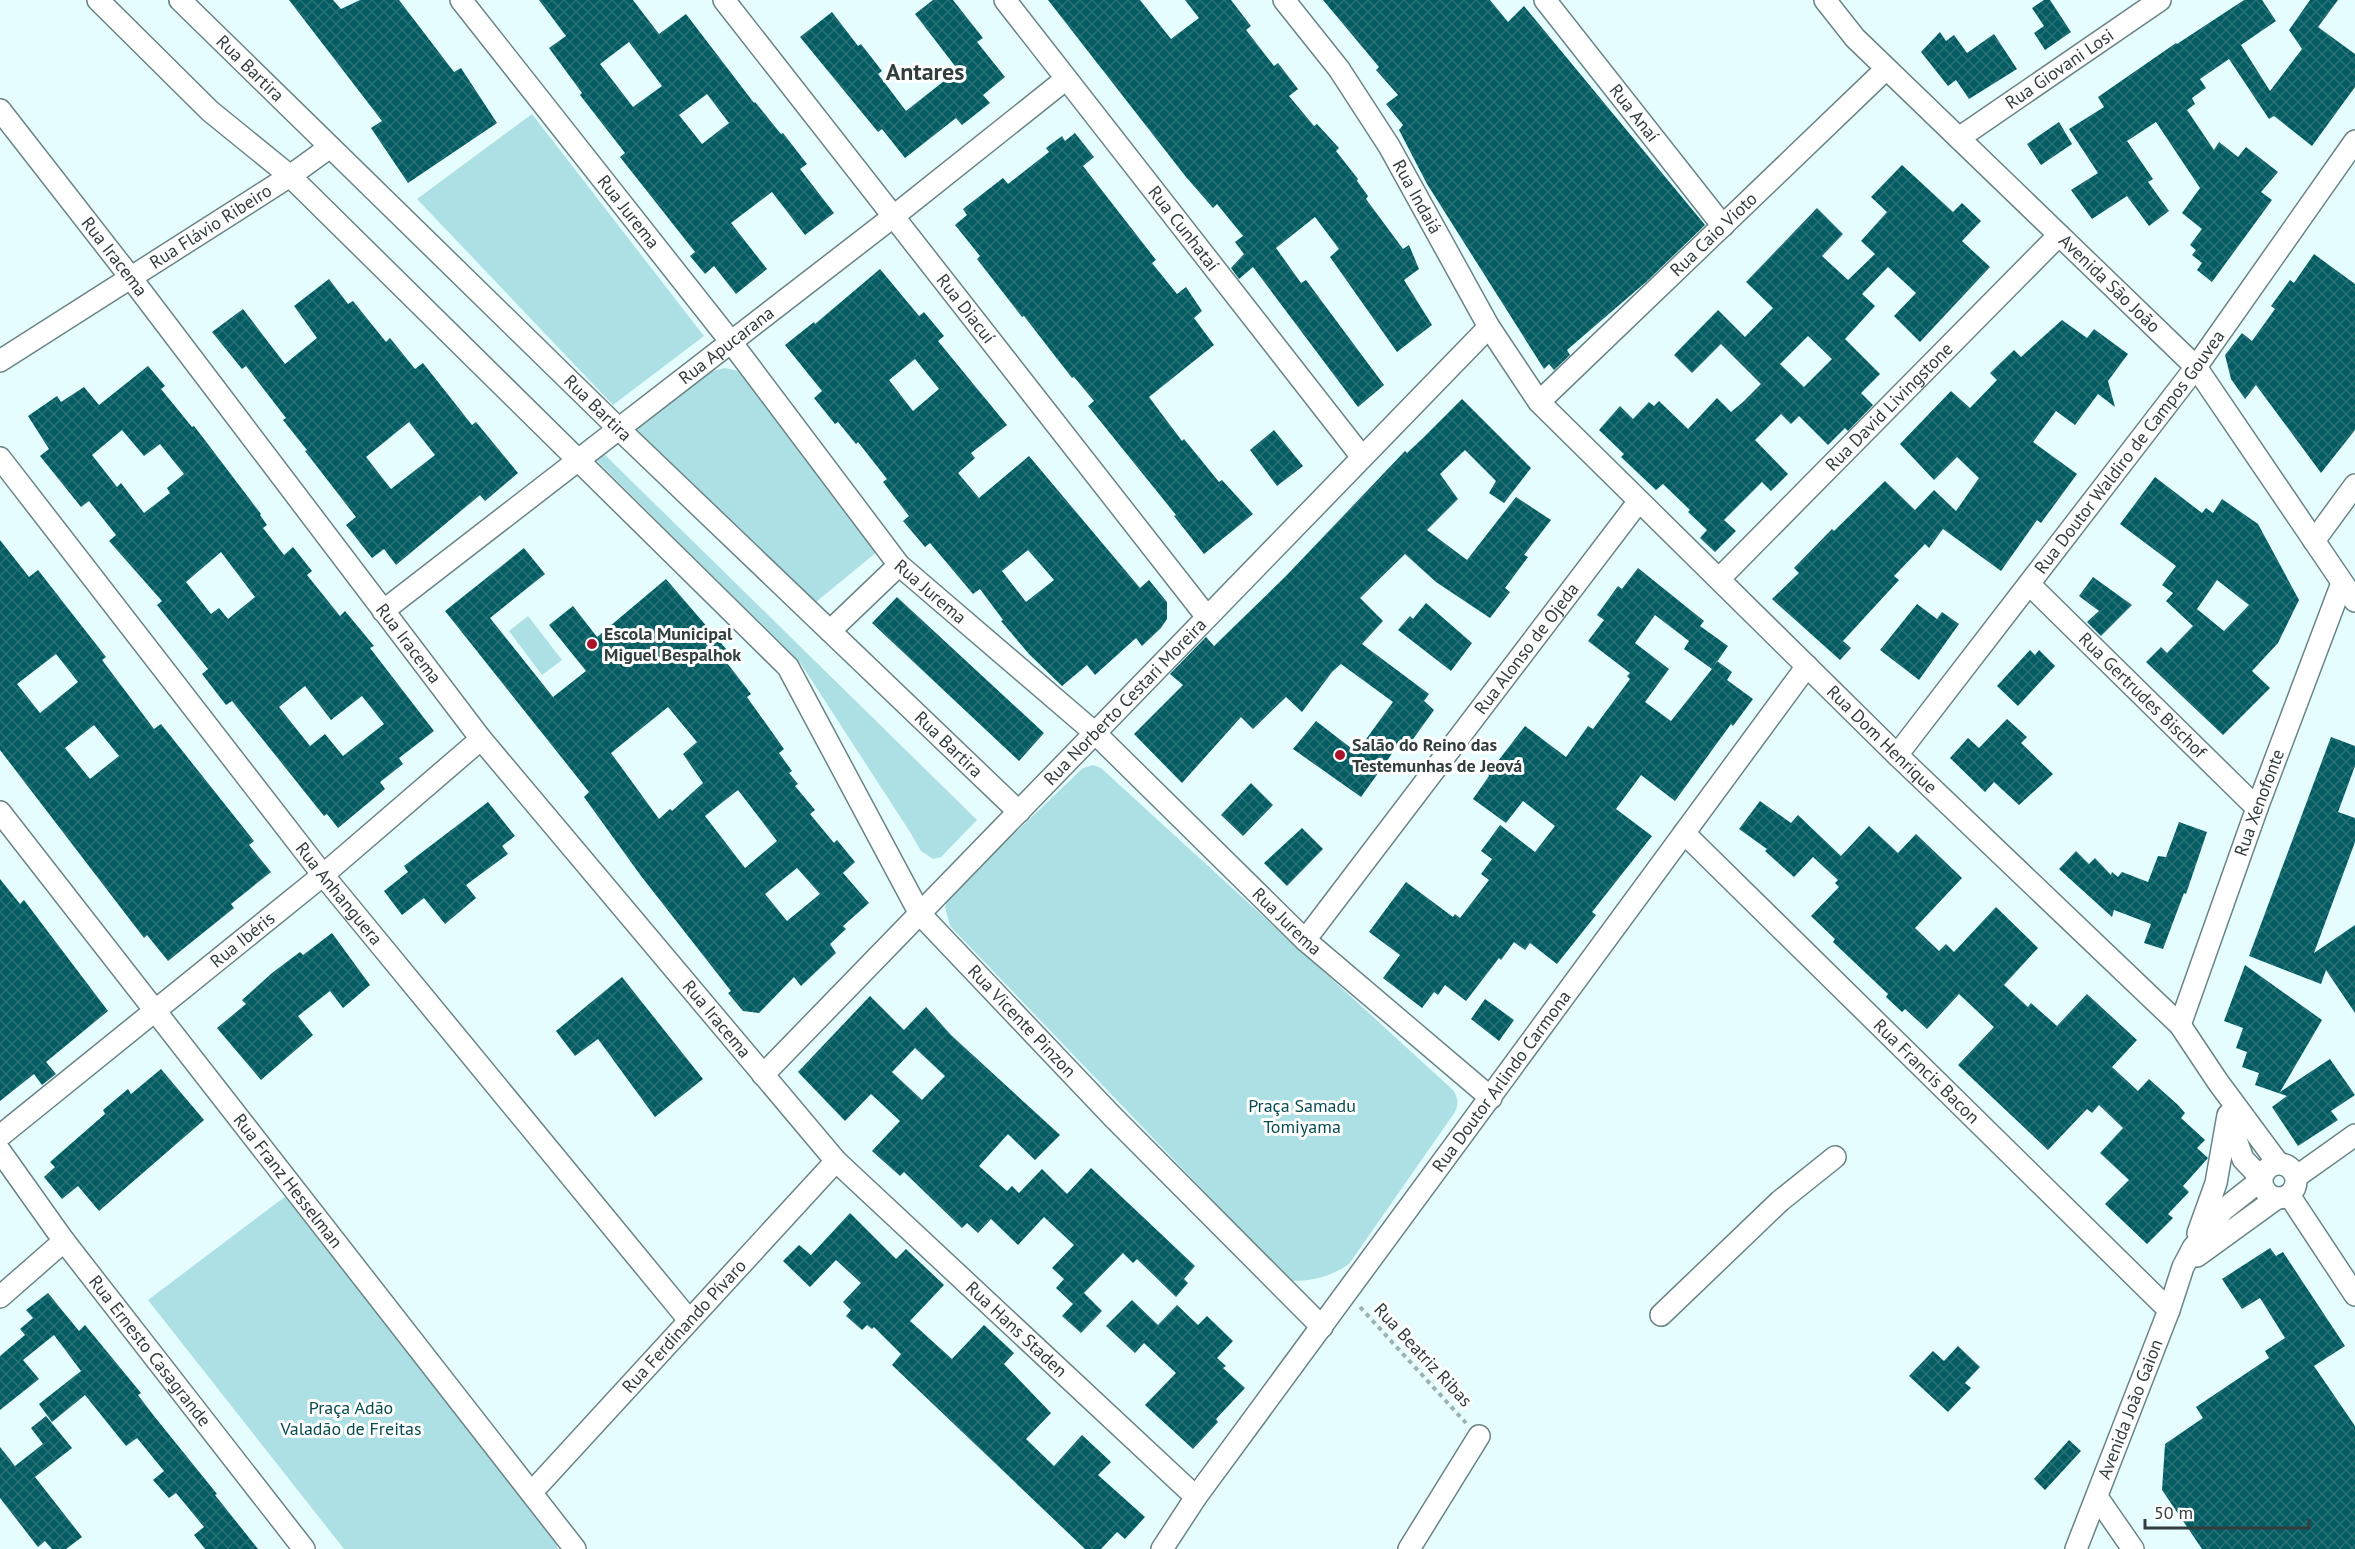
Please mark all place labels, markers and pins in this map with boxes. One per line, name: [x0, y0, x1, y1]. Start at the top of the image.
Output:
place label: Escola Municipal Miguel Bespalhok: [604, 622, 741, 666]
marker: Escola Municipal Miguel Bespalhok: [585, 637, 599, 651]
place label: Salão do Reino das Testemunhas de Jeová: [1352, 733, 1522, 777]
marker: Salão do Reino das Testemunhas de Jeová: [1333, 748, 1347, 762]

